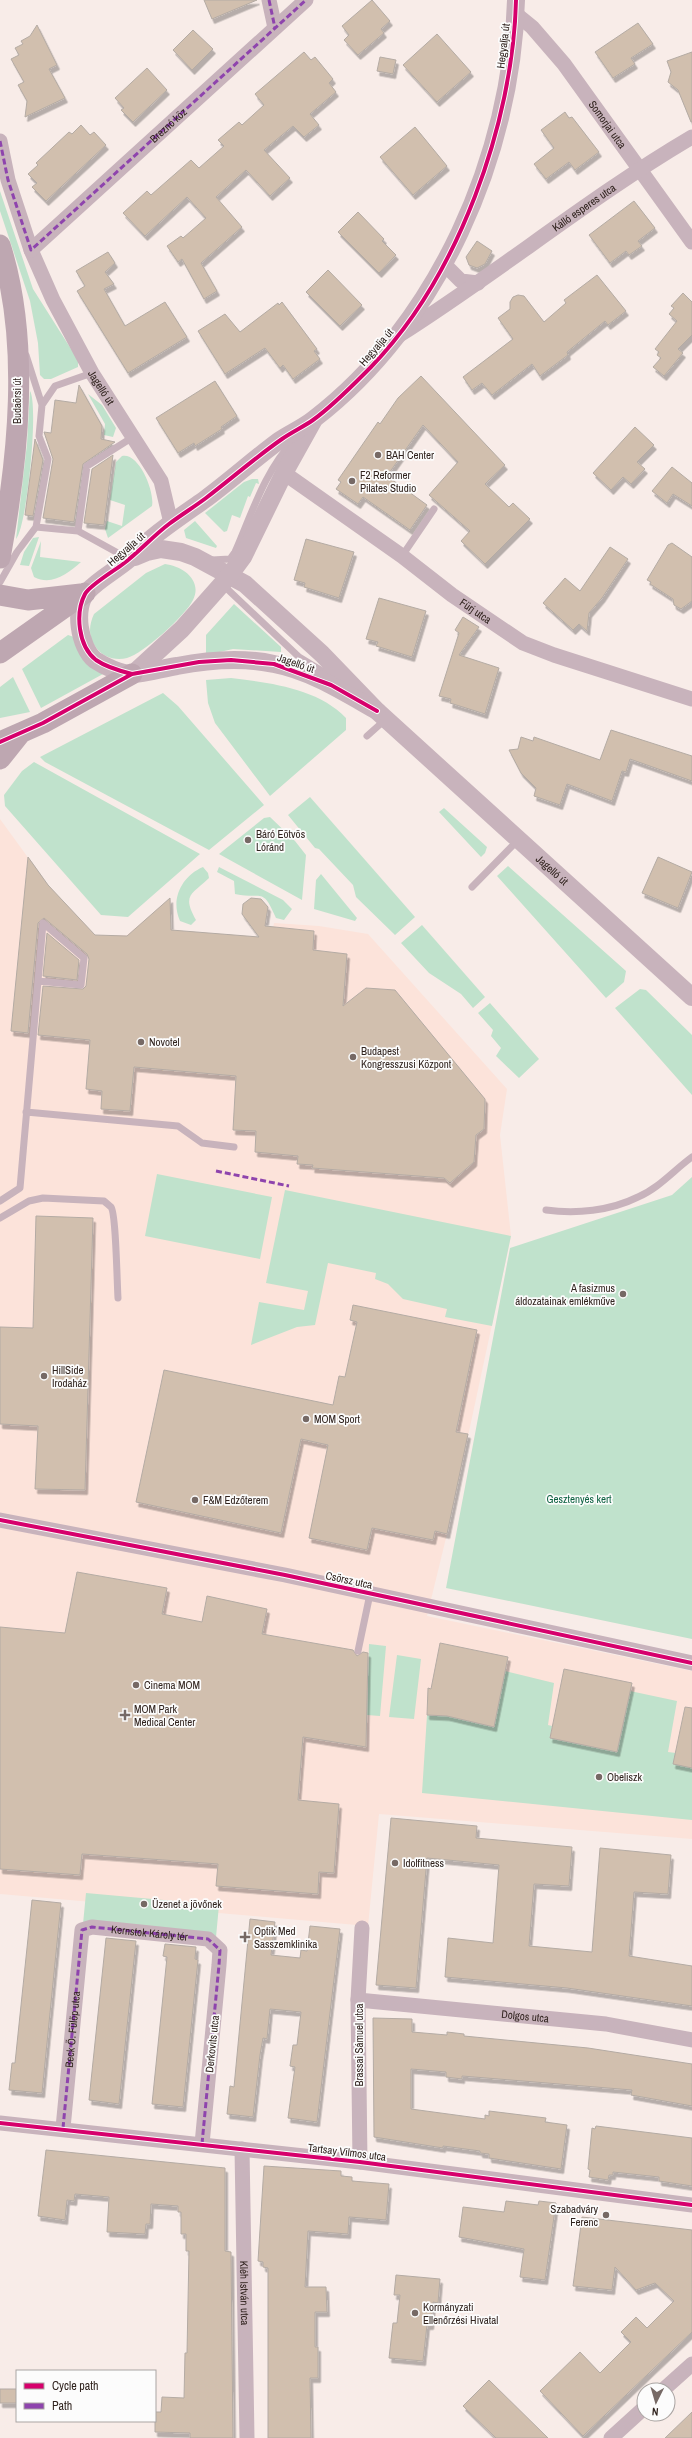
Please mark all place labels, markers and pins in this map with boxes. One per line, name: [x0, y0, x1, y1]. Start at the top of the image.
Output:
place label: BAH Center: [386, 448, 434, 462]
marker: BAH Center: [373, 450, 383, 460]
place label: F2 Reformer Pilates Studio: [360, 468, 416, 495]
marker: F2 Reformer Pilates Studio: [347, 476, 357, 486]
place label: Báró Eötvös Lóránd: [256, 827, 306, 854]
marker: Báró Eötvös Lóránd: [243, 835, 253, 845]
place label: Novotel: [149, 1035, 180, 1049]
marker: Novotel: [136, 1037, 146, 1047]
place label: Budapest Kongresszusi Központ: [361, 1044, 452, 1071]
marker: Budapest Kongresszusi Központ: [348, 1052, 358, 1062]
place label: A fasizmus áldozatainak emlékműve: [515, 1281, 615, 1308]
marker: A fasizmus áldozatainak emlékműve: [618, 1289, 628, 1299]
place label: HillSide Irodaház: [52, 1363, 88, 1390]
marker: HillSide Irodaház: [39, 1371, 49, 1381]
place label: MOM Sport: [314, 1412, 361, 1426]
marker: MOM Sport: [301, 1414, 311, 1424]
place label: F&M Edzőterem: [203, 1493, 268, 1507]
marker: F&M Edzőterem: [190, 1495, 200, 1505]
place label: Cinema MOM: [144, 1678, 200, 1692]
marker: Cinema MOM: [131, 1680, 141, 1690]
place label: MOM Park Medical Center: [134, 1702, 195, 1729]
marker: MOM Park Medical Center: [119, 1709, 131, 1721]
place label: Obeliszk: [607, 1770, 643, 1784]
marker: Obeliszk: [594, 1772, 604, 1782]
place label: Idolfitness: [403, 1856, 445, 1870]
marker: Idolfitness: [390, 1858, 400, 1868]
place label: Üzenet a jövőnek: [152, 1897, 222, 1911]
marker: Üzenet a jövőnek: [139, 1899, 149, 1909]
place label: Optik Med Sasszemklinika: [254, 1924, 317, 1951]
marker: Optik Med Sasszemklinika: [239, 1931, 251, 1943]
place label: Szabadváry Ferenc: [550, 2202, 598, 2229]
marker: Szabadváry Ferenc: [601, 2210, 611, 2220]
place label: Kormányzati Ellenőrzési Hivatal: [423, 2300, 498, 2327]
marker: Kormányzati Ellenőrzési Hivatal: [410, 2308, 420, 2318]

